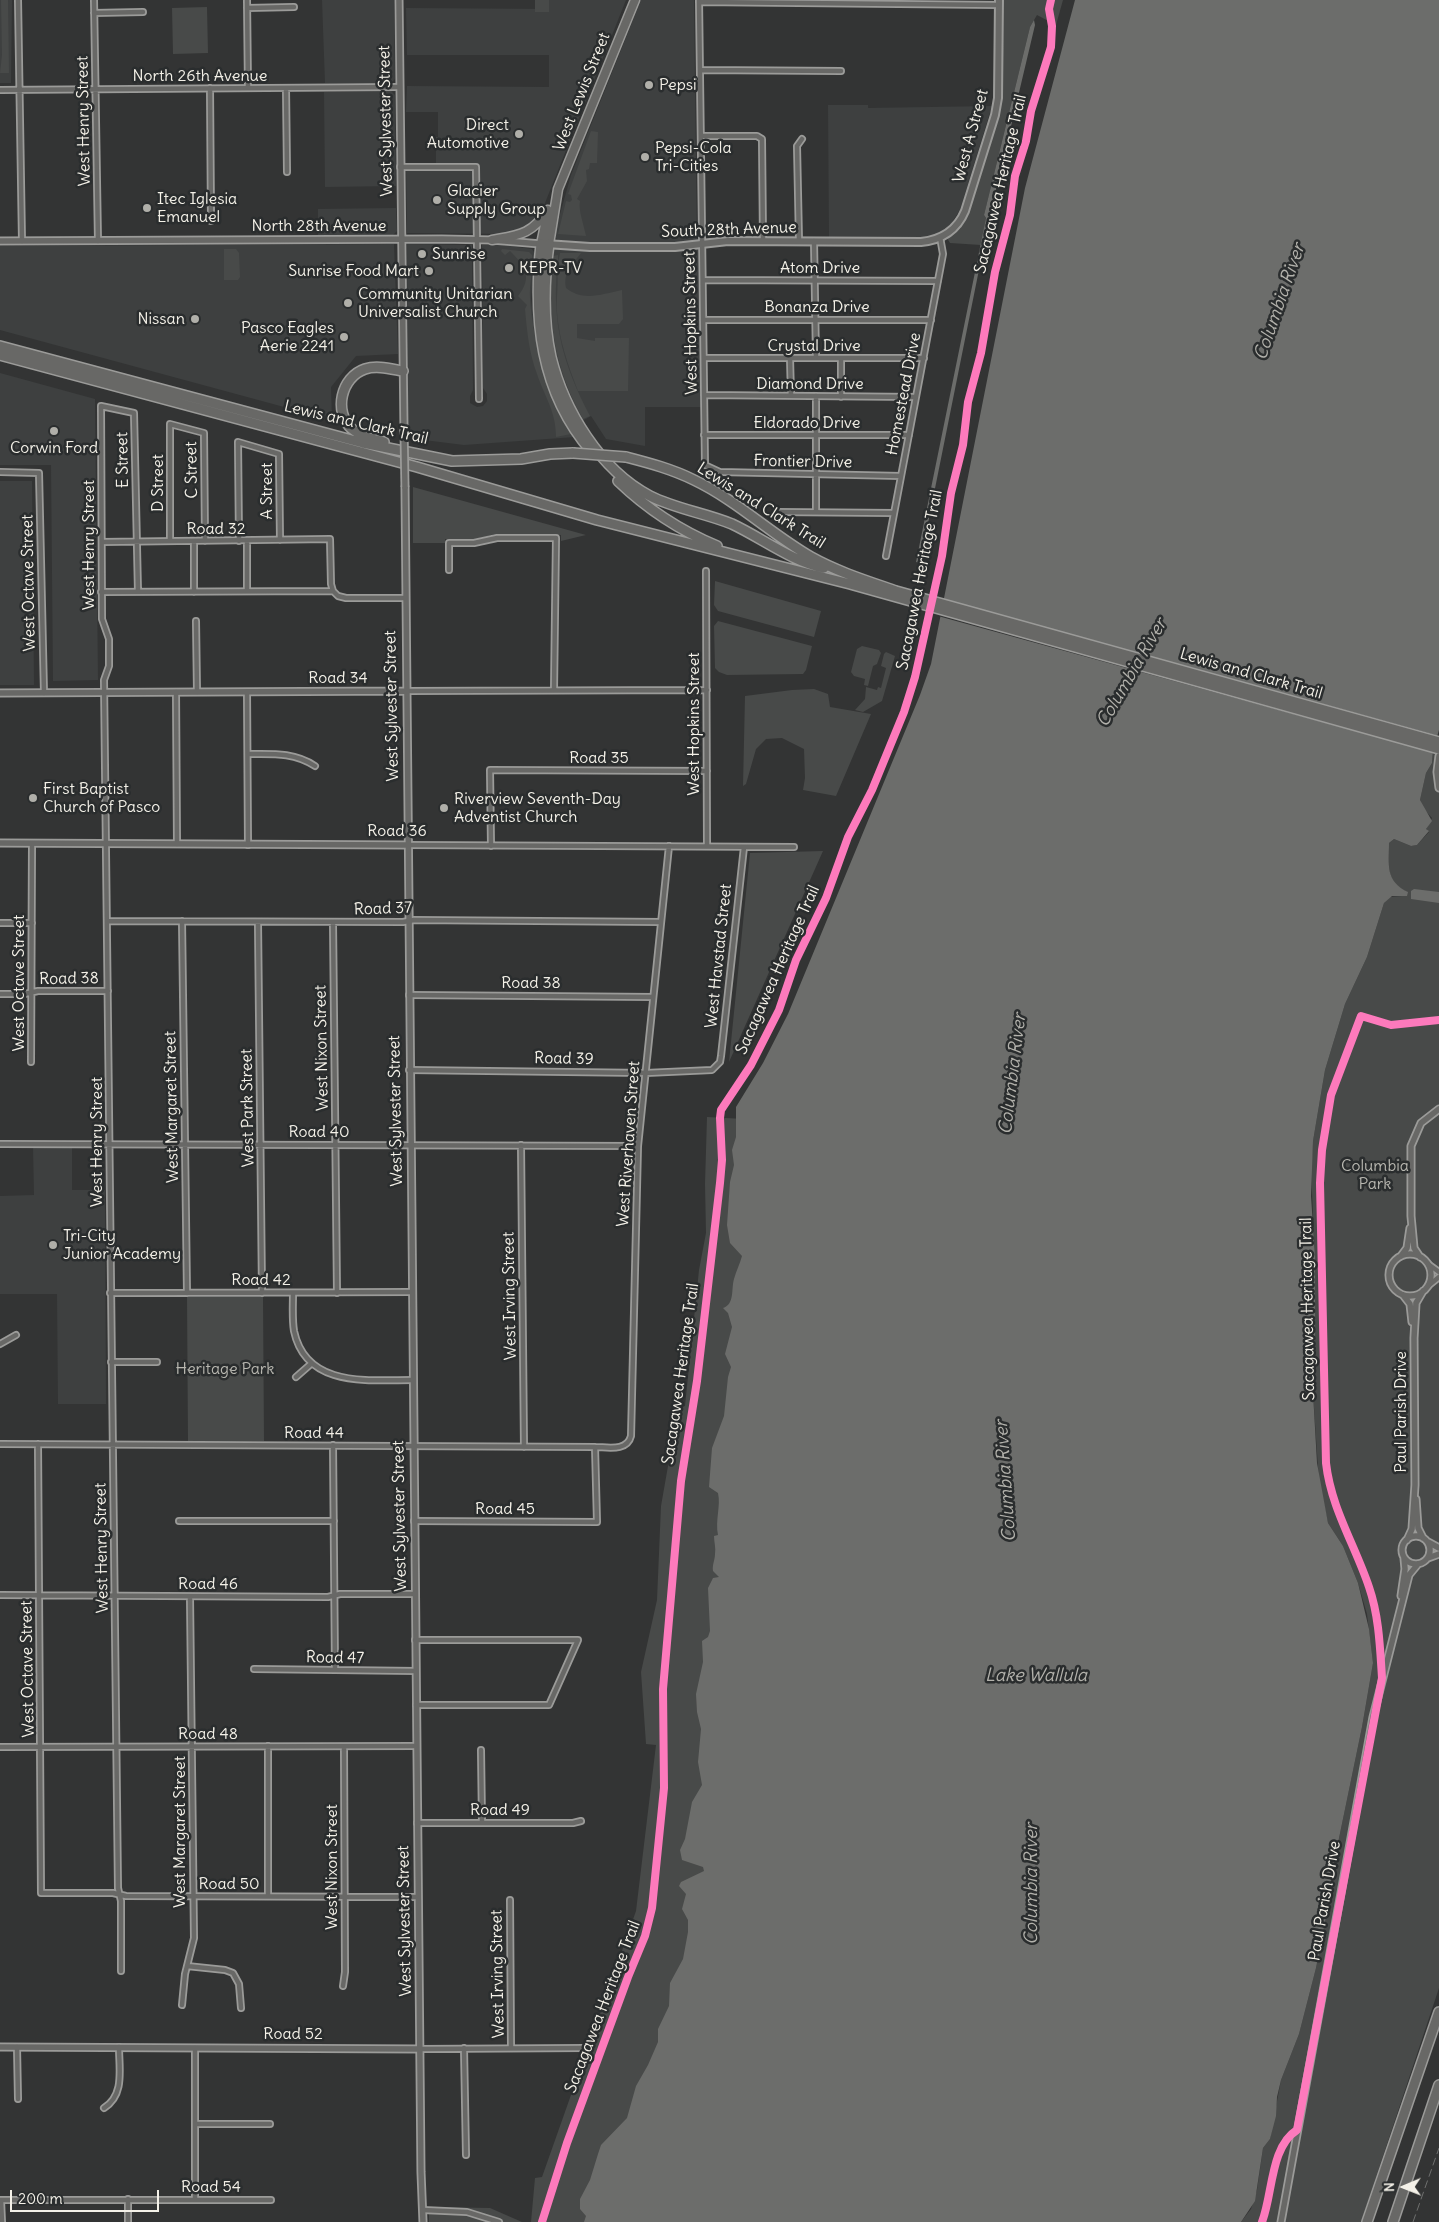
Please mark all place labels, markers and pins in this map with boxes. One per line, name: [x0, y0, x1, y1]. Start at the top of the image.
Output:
place label: Pepsi: [659, 75, 697, 95]
marker: Pepsi: [643, 79, 655, 91]
place label: Direct Automotive: [427, 115, 509, 153]
marker: Direct Automotive: [513, 128, 525, 140]
place label: Pepsi-Cola Tri-Cities: [655, 138, 732, 176]
marker: Pepsi-Cola Tri-Cities: [639, 151, 651, 163]
place label: Glacier Supply Group: [447, 181, 545, 219]
place label: Itec Iglesia Emanuel: [157, 189, 237, 227]
marker: Glacier Supply Group: [431, 194, 443, 206]
marker: Itec Iglesia Emanuel: [141, 202, 153, 214]
place label: Sunrise: [432, 244, 486, 264]
marker: Sunrise: [416, 248, 428, 260]
place label: KEPR-TV: [519, 258, 582, 278]
place label: Sunrise Food Mart: [288, 261, 419, 281]
marker: KEPR-TV: [503, 262, 515, 274]
marker: Sunrise Food Mart: [423, 265, 435, 277]
place label: Community Unitarian Universalist Church: [358, 284, 512, 322]
marker: Community Unitarian Universalist Church: [342, 297, 354, 309]
place label: Nissan: [137, 309, 185, 329]
marker: Nissan: [189, 313, 201, 325]
place label: Pasco Eagles Aerie 2241: [241, 318, 334, 356]
marker: Pasco Eagles Aerie 2241: [338, 331, 350, 343]
marker: Corwin Ford: [48, 425, 60, 437]
place label: Corwin Ford: [10, 438, 98, 458]
place label: First Baptist Church of Pasco: [43, 779, 160, 817]
place label: Riverview Seventh-Day Adventist Church: [454, 789, 621, 827]
marker: First Baptist Church of Pasco: [27, 792, 39, 804]
marker: Riverview Seventh-Day Adventist Church: [438, 802, 450, 814]
place label: Tri-City Junior Academy: [63, 1226, 181, 1264]
marker: Tri-City Junior Academy: [47, 1239, 59, 1251]

